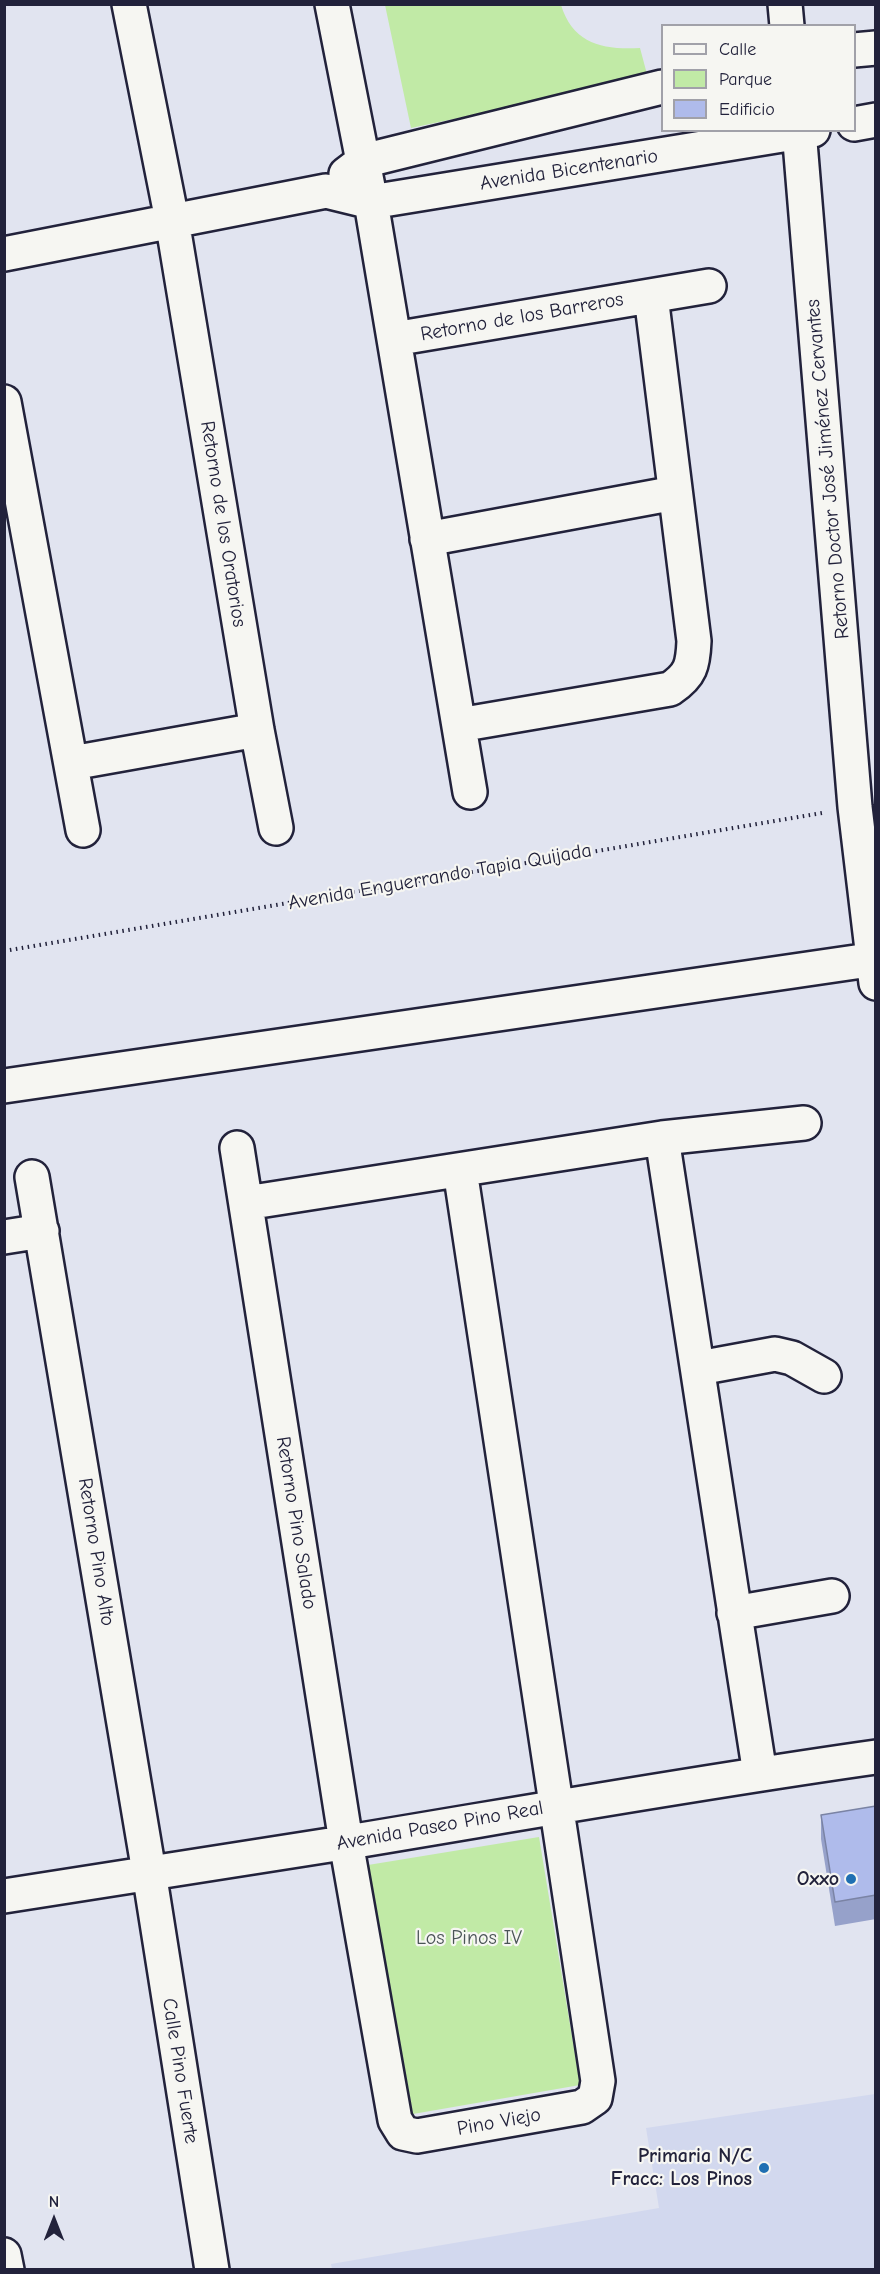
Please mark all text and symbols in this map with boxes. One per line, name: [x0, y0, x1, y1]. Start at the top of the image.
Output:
legend: [661, 24, 856, 132]
text: Calle: [719, 39, 756, 60]
text: Parque: [719, 69, 772, 90]
text: Edificio: [719, 99, 775, 120]
street label: Avenida Bicentenario: [478, 144, 660, 196]
street label: Retorno de los Barreros: [419, 287, 625, 347]
street label: Retorno Doctor José Jiménez Cervantes: [801, 298, 855, 640]
street label: Retorno de los Oratorios: [195, 419, 251, 629]
street label: Avenida Enguerrando Tapia Quijada: [287, 838, 593, 916]
street label: Retorno Pino Salado: [270, 1435, 322, 1611]
street label: Retorno Pino Alto: [72, 1476, 120, 1628]
street label: Avenida Paseo Pino Real: [335, 1796, 545, 1856]
place label: Oxxo: [797, 1867, 839, 1891]
marker: Oxxo: [844, 1872, 858, 1886]
park label: Los Pinos IV: [416, 1926, 522, 1950]
street label: Calle Pino Fuerte: [157, 1997, 203, 2145]
street label: Pino Viejo: [455, 2103, 543, 2141]
place label: Primaria N/C Fracc: Los Pinos: [611, 2144, 752, 2191]
marker: Primaria N/C Fracc: Los Pinos: [757, 2161, 771, 2175]
north arrow: [24, 2190, 84, 2250]
text: N: [49, 2193, 59, 2211]

